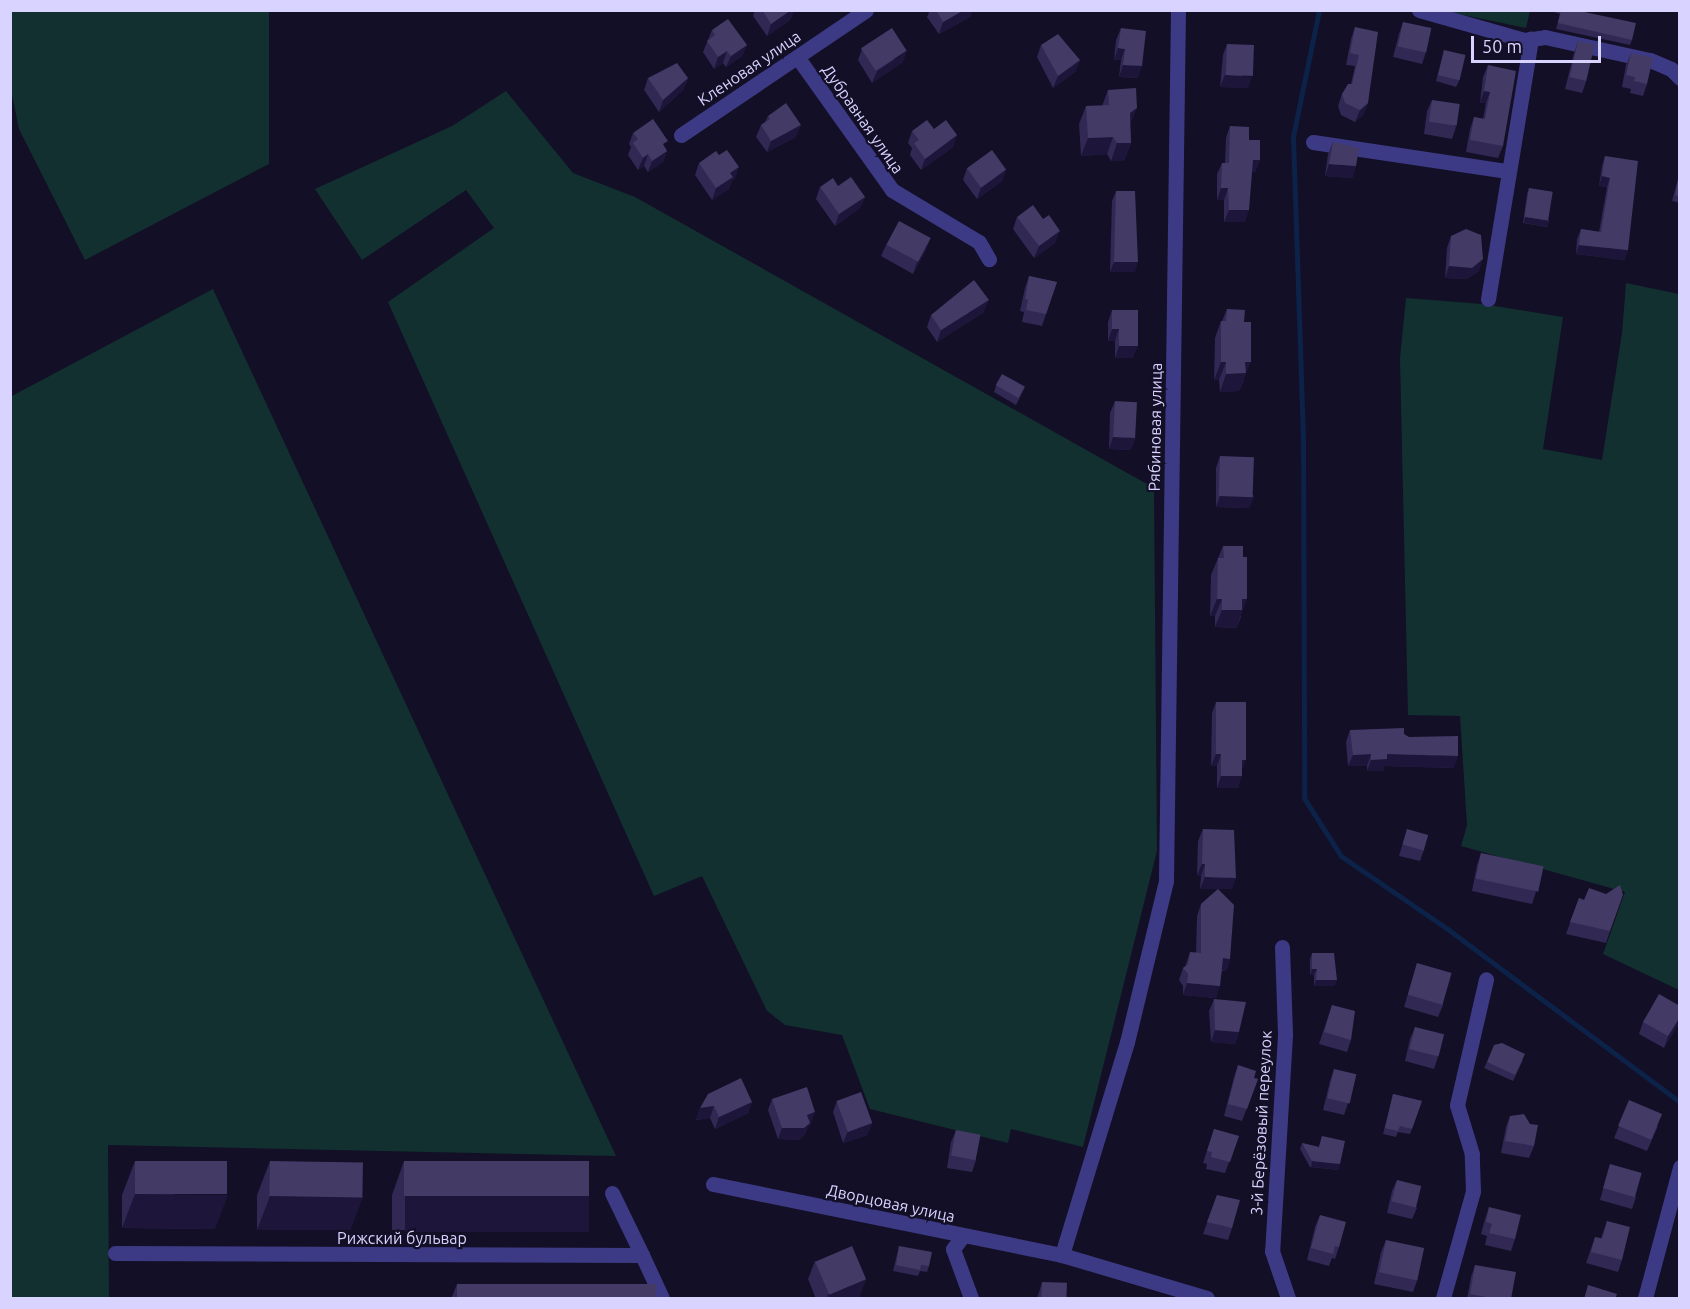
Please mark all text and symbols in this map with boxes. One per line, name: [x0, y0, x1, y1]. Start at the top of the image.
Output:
scale bar: [1474, 24, 1604, 62]
street label: Кленовая улица: [694, 26, 804, 110]
text: 50 m: [1482, 36, 1522, 56]
street label: Дубравная улица: [818, 61, 908, 177]
street label: Рябиновая улица: [1144, 362, 1166, 492]
street label: 3-й Берёзовый переулок: [1247, 1030, 1275, 1216]
street label: Дворцовая улица: [825, 1180, 957, 1226]
street label: Рижский бульвар: [337, 1228, 467, 1248]

